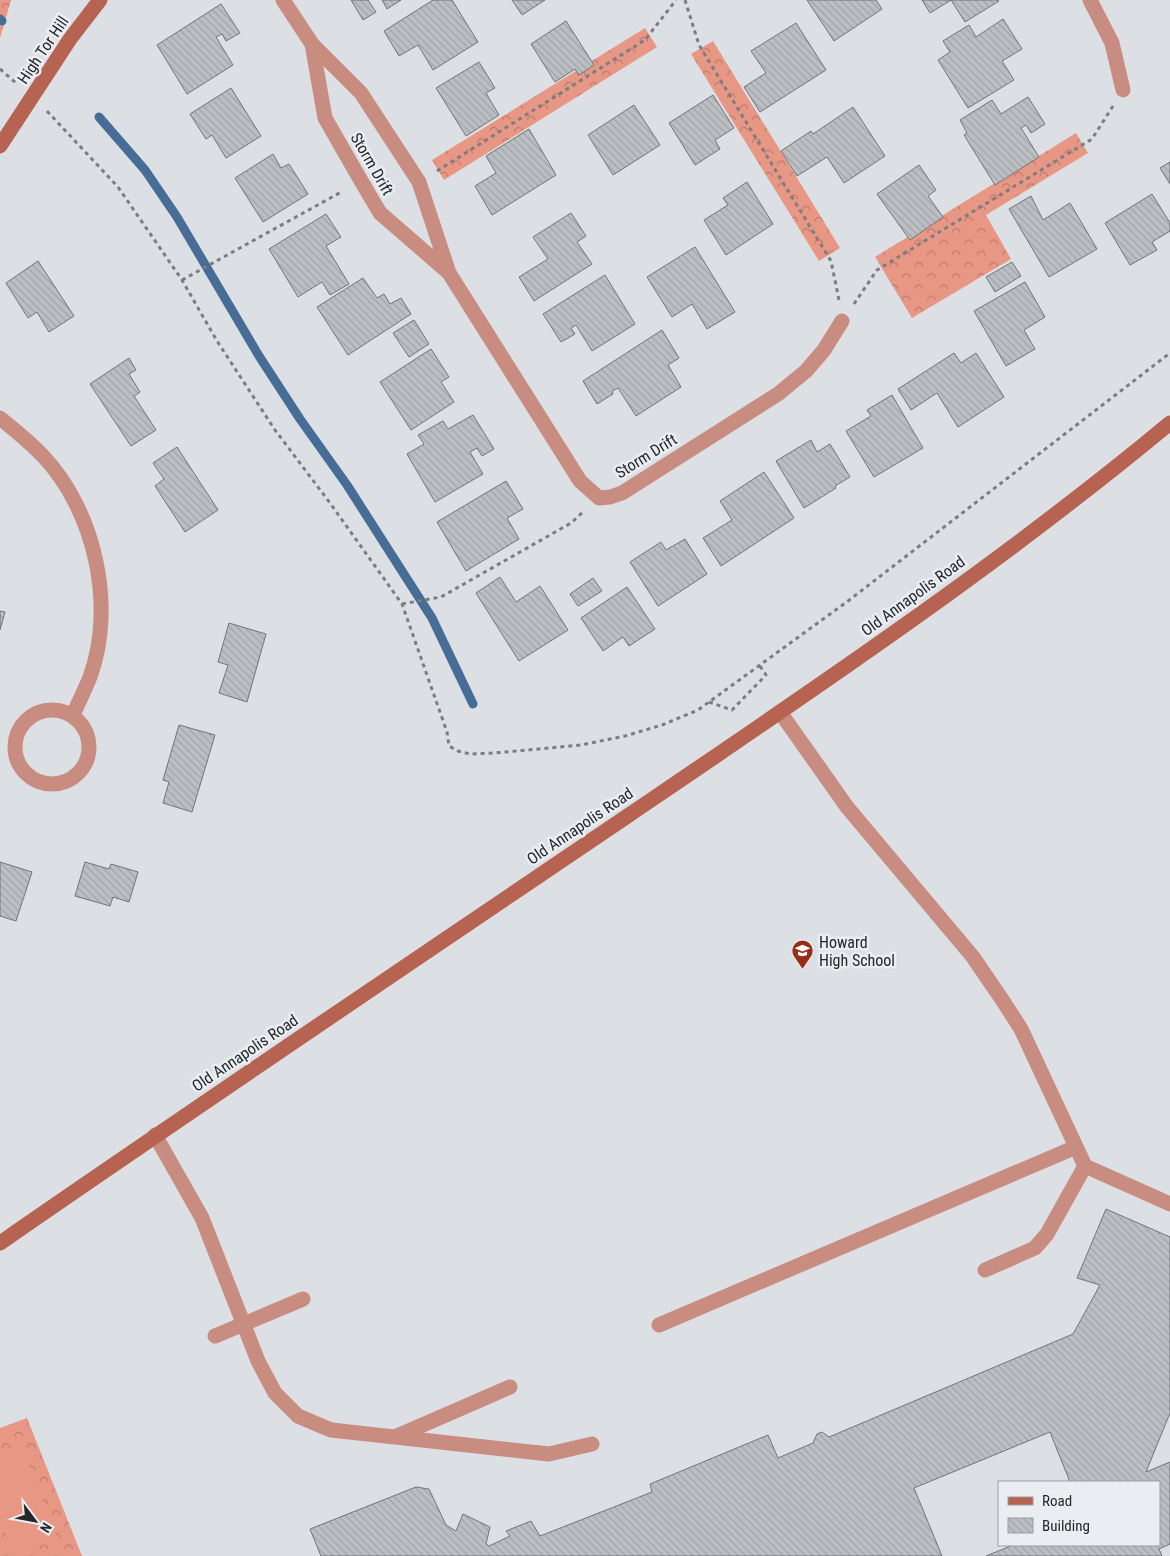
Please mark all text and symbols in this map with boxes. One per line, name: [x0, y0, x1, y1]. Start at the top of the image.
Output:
street label: High Tor Hill: [13, 13, 73, 87]
street label: Storm Drift: [347, 129, 398, 199]
street label: Storm Drift: [612, 430, 681, 482]
street label: Old Annapolis Road: [857, 552, 969, 640]
street label: Old Annapolis Road: [523, 784, 637, 868]
place label: Howard High School: [819, 933, 895, 970]
school or university icon: Howard High School: [791, 939, 815, 970]
street label: Old Annapolis Road: [188, 1011, 302, 1095]
legend: [998, 1481, 1160, 1546]
text: Road: [1042, 1492, 1072, 1510]
north arrow: [10, 1496, 60, 1546]
text: Building: [1042, 1517, 1090, 1535]
text: N: [37, 1520, 55, 1536]

